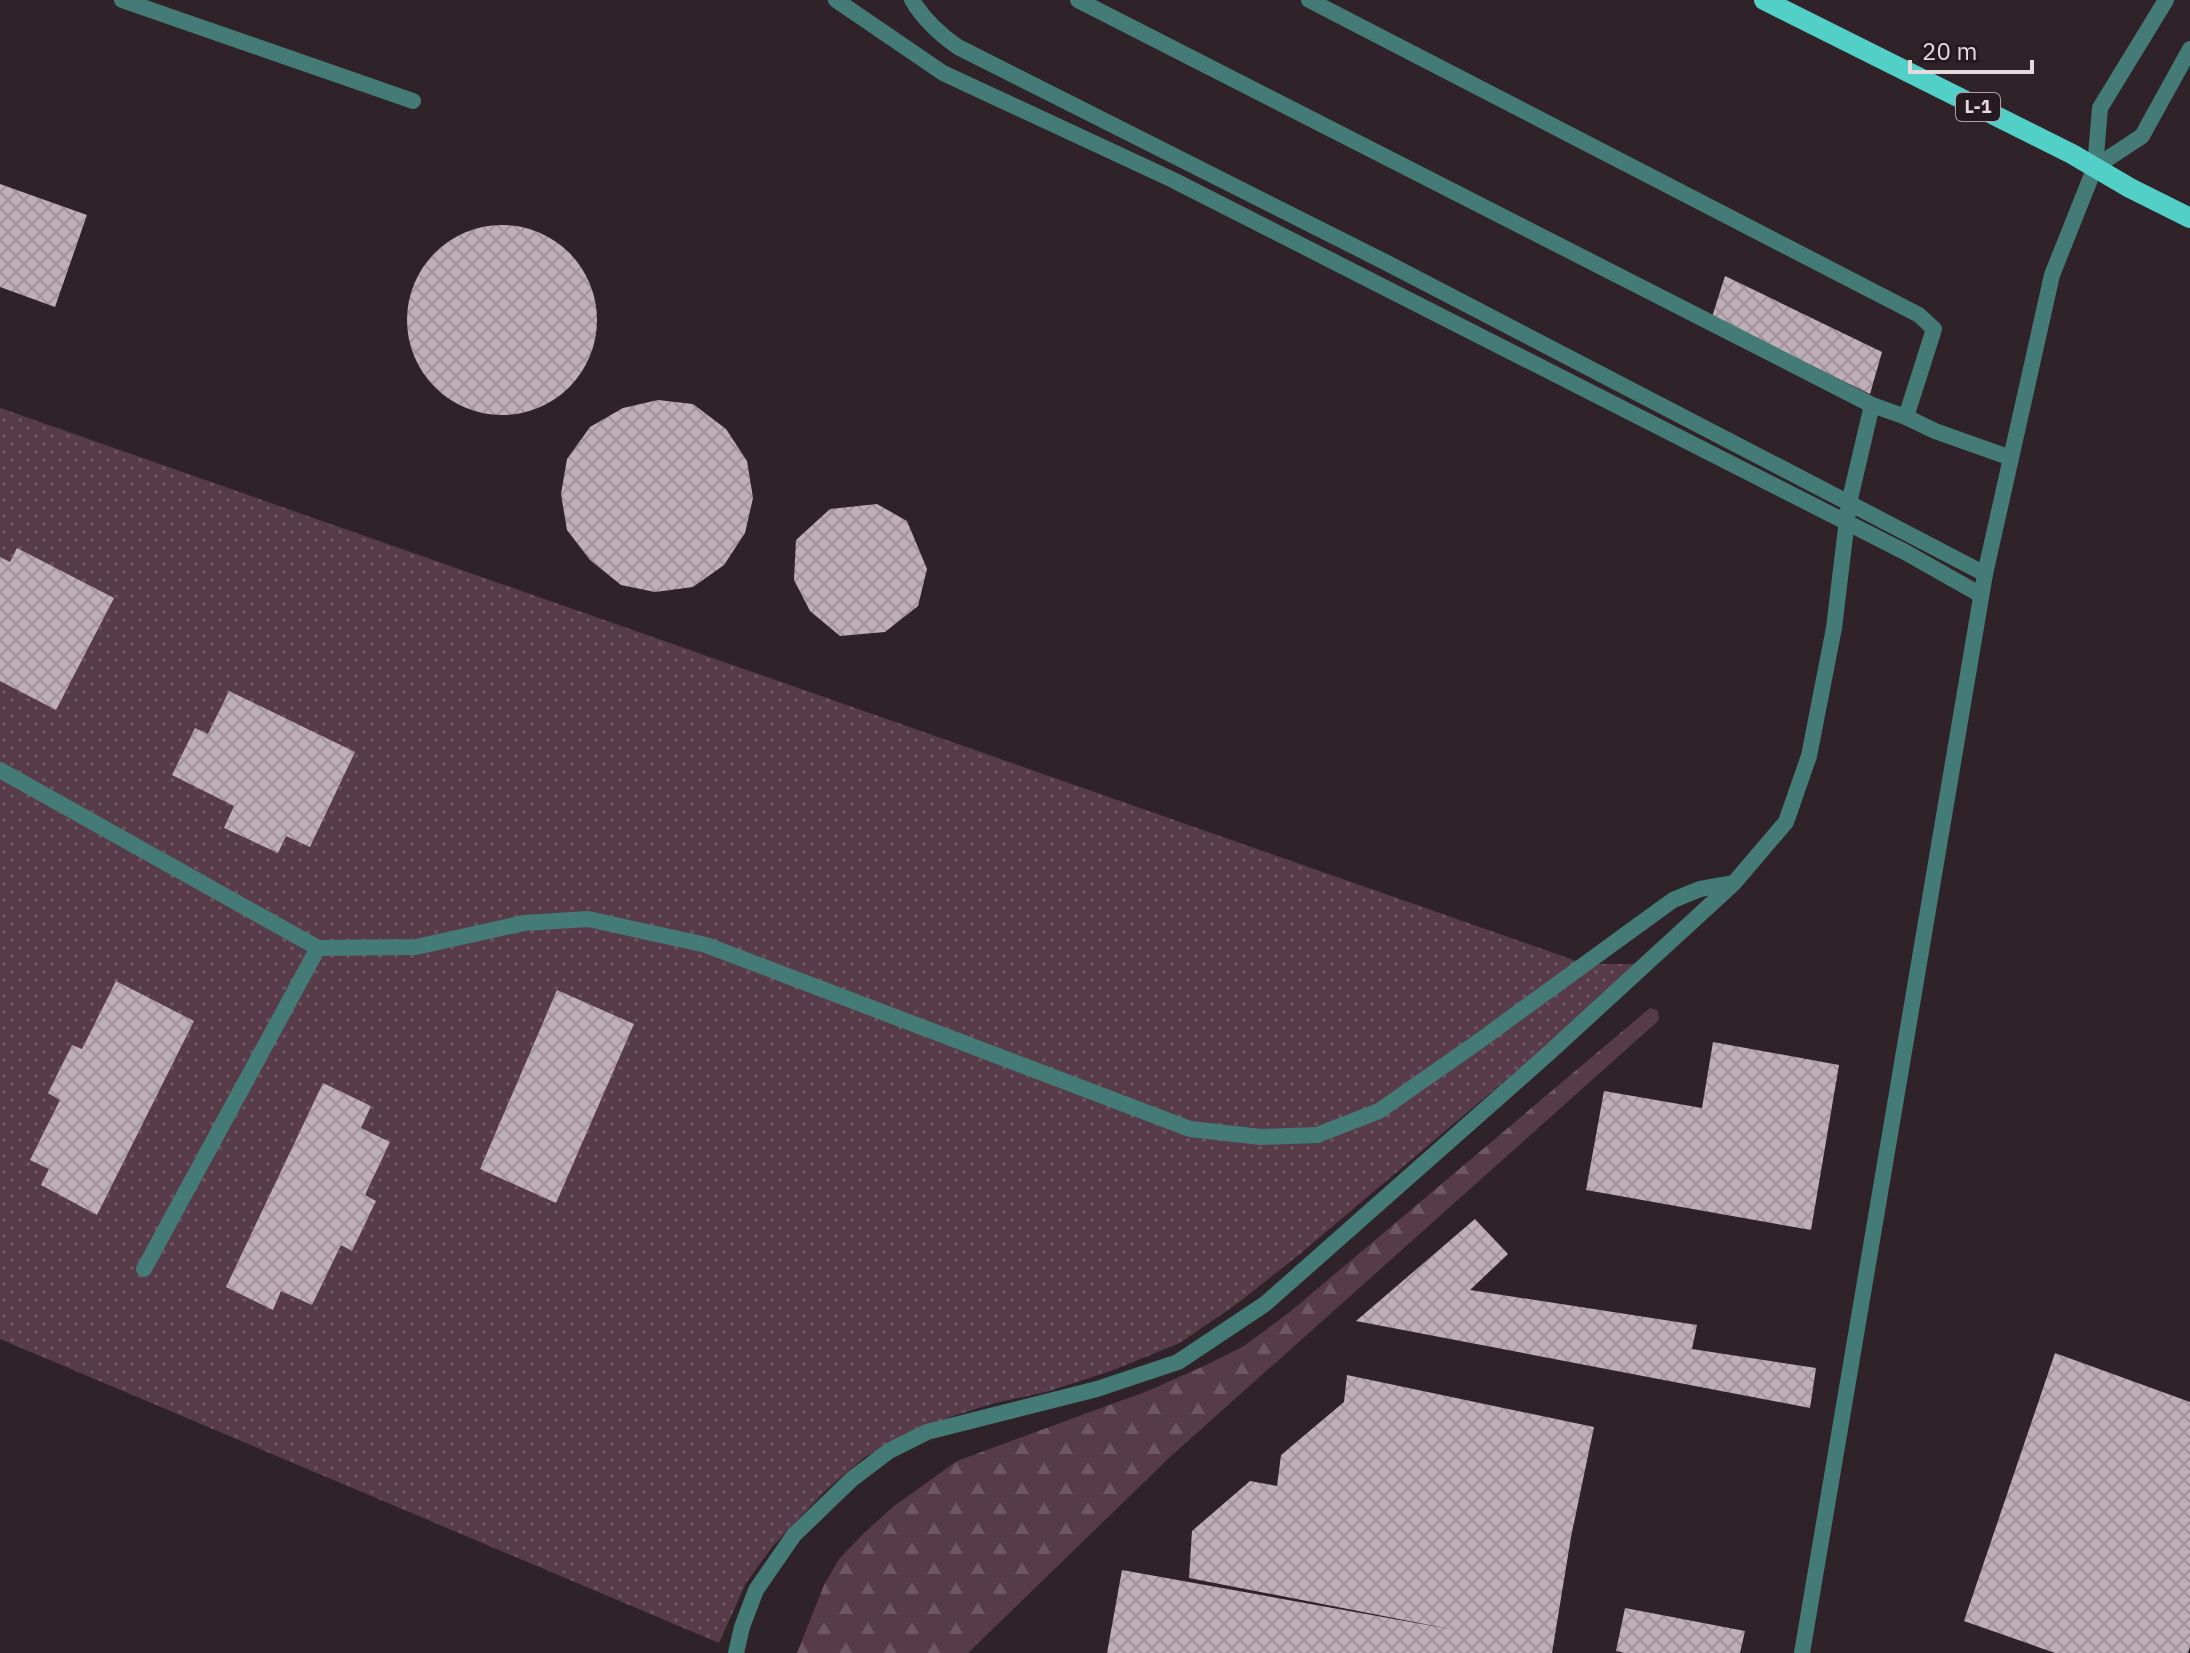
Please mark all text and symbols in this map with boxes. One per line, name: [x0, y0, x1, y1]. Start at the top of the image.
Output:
scale bar: [1910, 24, 2032, 74]
text: 20 m: [1922, 35, 1977, 67]
road number: L-1: [1956, 93, 2000, 121]

